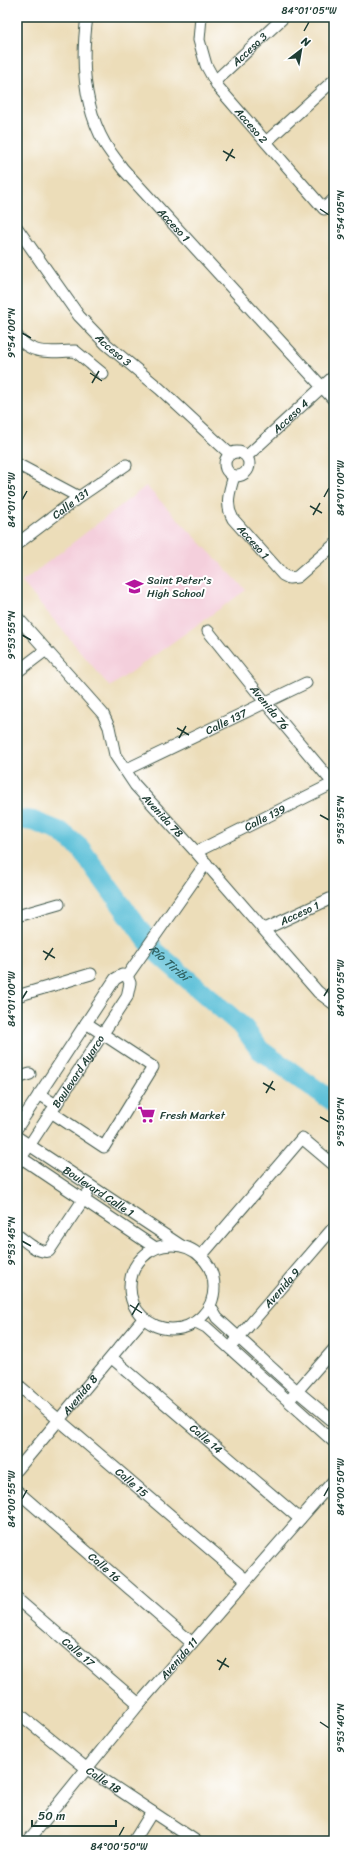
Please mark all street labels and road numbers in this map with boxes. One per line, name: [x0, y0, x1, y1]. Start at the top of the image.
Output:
street label: Acceso 3: [227, 27, 272, 71]
street label: Acceso 2: [229, 102, 273, 148]
street label: Acceso 1: [152, 202, 195, 247]
street label: Acceso 3: [90, 328, 136, 371]
street label: Acceso 4: [267, 394, 313, 439]
street label: Calle 131: [48, 483, 93, 524]
street label: Acceso 1: [232, 519, 274, 564]
street label: Avenida 76: [244, 680, 294, 734]
street label: Calle 137: [202, 703, 251, 740]
street label: Avenida 78: [137, 788, 188, 842]
street label: Calle 139: [241, 799, 289, 836]
street label: Acceso 1: [276, 896, 323, 931]
street label: Boulevard Ayarco: [47, 1030, 110, 1112]
street label: Boulevard Calle 1: [59, 1160, 138, 1222]
street label: Avenida 9: [258, 1263, 305, 1313]
street label: Avenida 8: [57, 1370, 103, 1420]
street label: Calle 14: [185, 1419, 227, 1459]
street label: Calle 15: [111, 1462, 153, 1502]
street label: Calle 16: [84, 1547, 125, 1587]
street label: Calle 17: [58, 1632, 100, 1672]
street label: Avenida 11: [154, 1633, 203, 1684]
street label: Calle 18: [82, 1761, 125, 1798]

